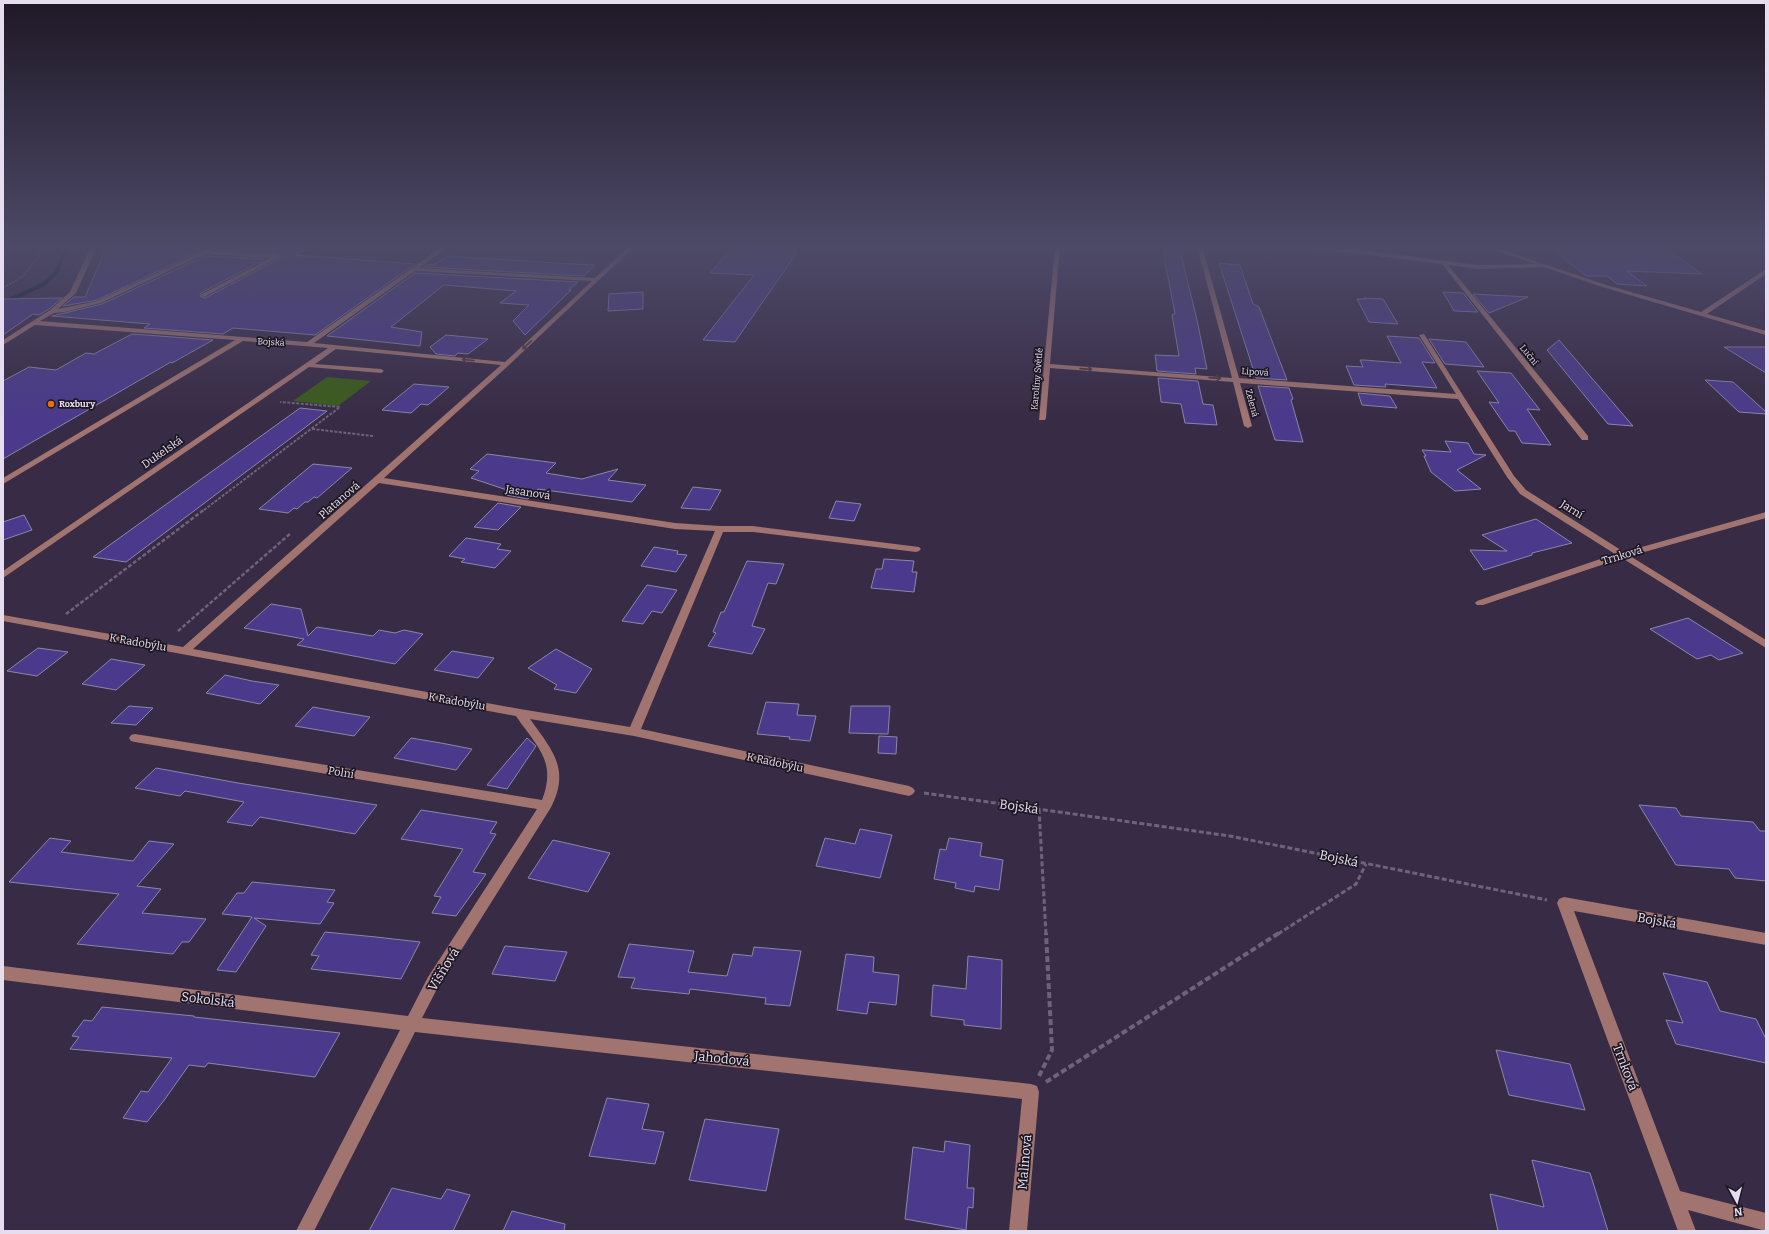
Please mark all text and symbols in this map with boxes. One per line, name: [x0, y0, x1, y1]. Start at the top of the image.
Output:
street label: Bojská: [257, 336, 285, 348]
one-way arrow: [522, 340, 532, 350]
street label: Luční: [1518, 343, 1540, 367]
street label: Karolíny Světlé: [1029, 347, 1045, 411]
one-way arrow: [462, 357, 475, 364]
one-way arrow: [1079, 365, 1092, 372]
street label: Lipová: [1241, 366, 1269, 378]
one-way arrow: [1208, 374, 1221, 381]
street label: Zelená: [1243, 388, 1261, 418]
marker: Roxbury: [46, 399, 56, 409]
place label: Roxbury: [59, 399, 96, 409]
street label: Dukelská: [139, 434, 185, 471]
street label: Platanová: [316, 479, 362, 522]
street label: Jasanová: [504, 482, 551, 502]
street label: Jarní: [1557, 497, 1586, 522]
street label: Trnková: [1600, 543, 1644, 568]
street label: K Radobýlu: [108, 631, 168, 654]
street label: K Radobýlu: [427, 690, 487, 713]
street label: K Radobýlu: [745, 750, 805, 775]
street label: Polní: [327, 764, 356, 781]
street label: Bojská: [998, 796, 1040, 817]
street label: Bojská: [1318, 847, 1360, 870]
street label: Bojská: [1636, 910, 1678, 931]
street label: Višňová: [425, 945, 462, 994]
street label: Sokolská: [180, 989, 235, 1010]
street label: Trnková: [1610, 1042, 1641, 1093]
street label: Jahodová: [693, 1048, 750, 1069]
street label: Malinová: [1015, 1134, 1034, 1190]
north arrow: [1717, 1182, 1757, 1222]
text: N: [1733, 1204, 1743, 1218]

